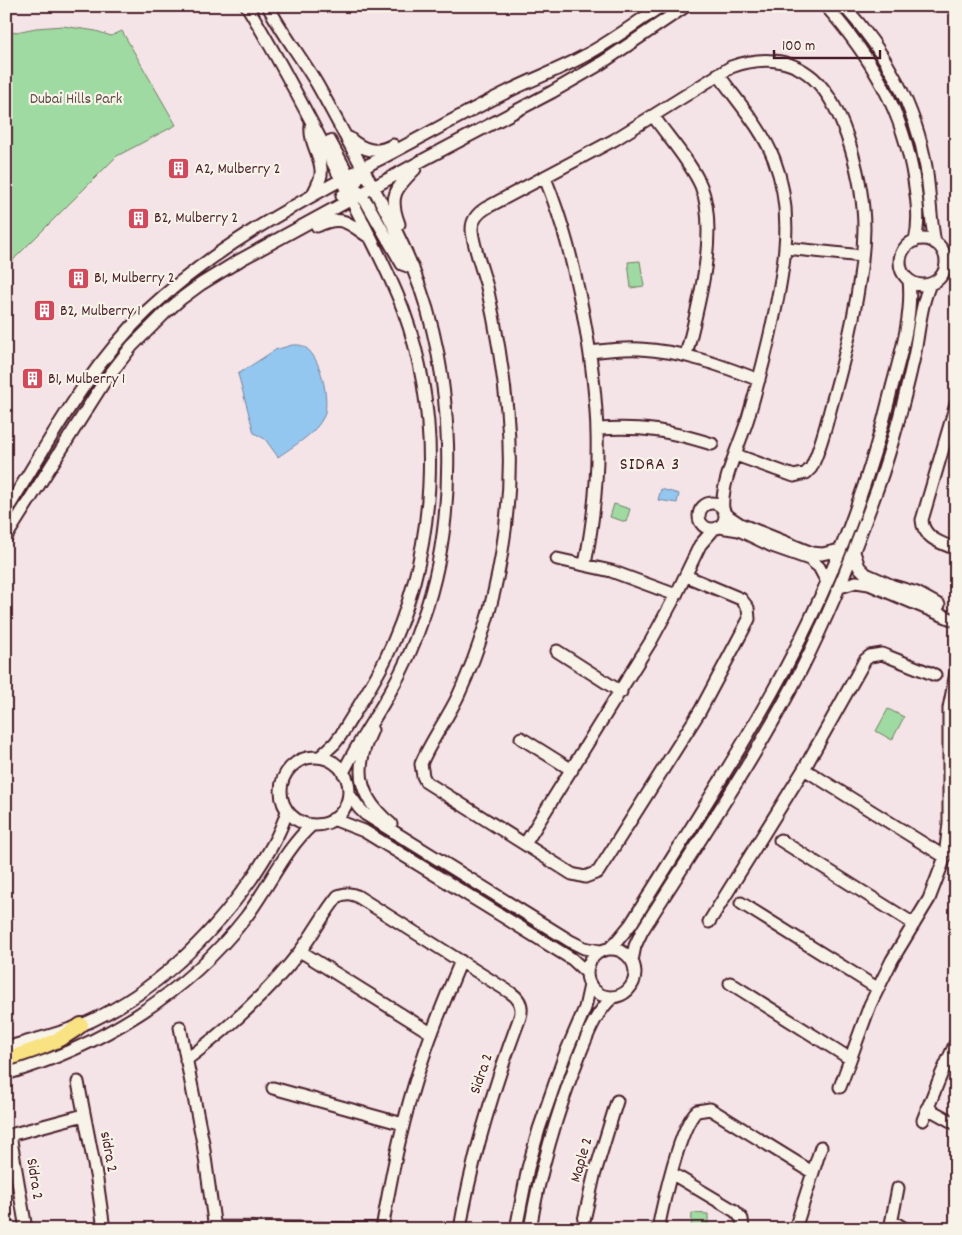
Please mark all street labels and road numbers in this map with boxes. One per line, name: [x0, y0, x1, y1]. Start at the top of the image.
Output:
street label: Sidra 2: [464, 1051, 500, 1097]
street label: sidra 2: [93, 1130, 123, 1174]
street label: Maple 2: [565, 1135, 599, 1185]
street label: Sidra 2: [19, 1157, 49, 1201]

